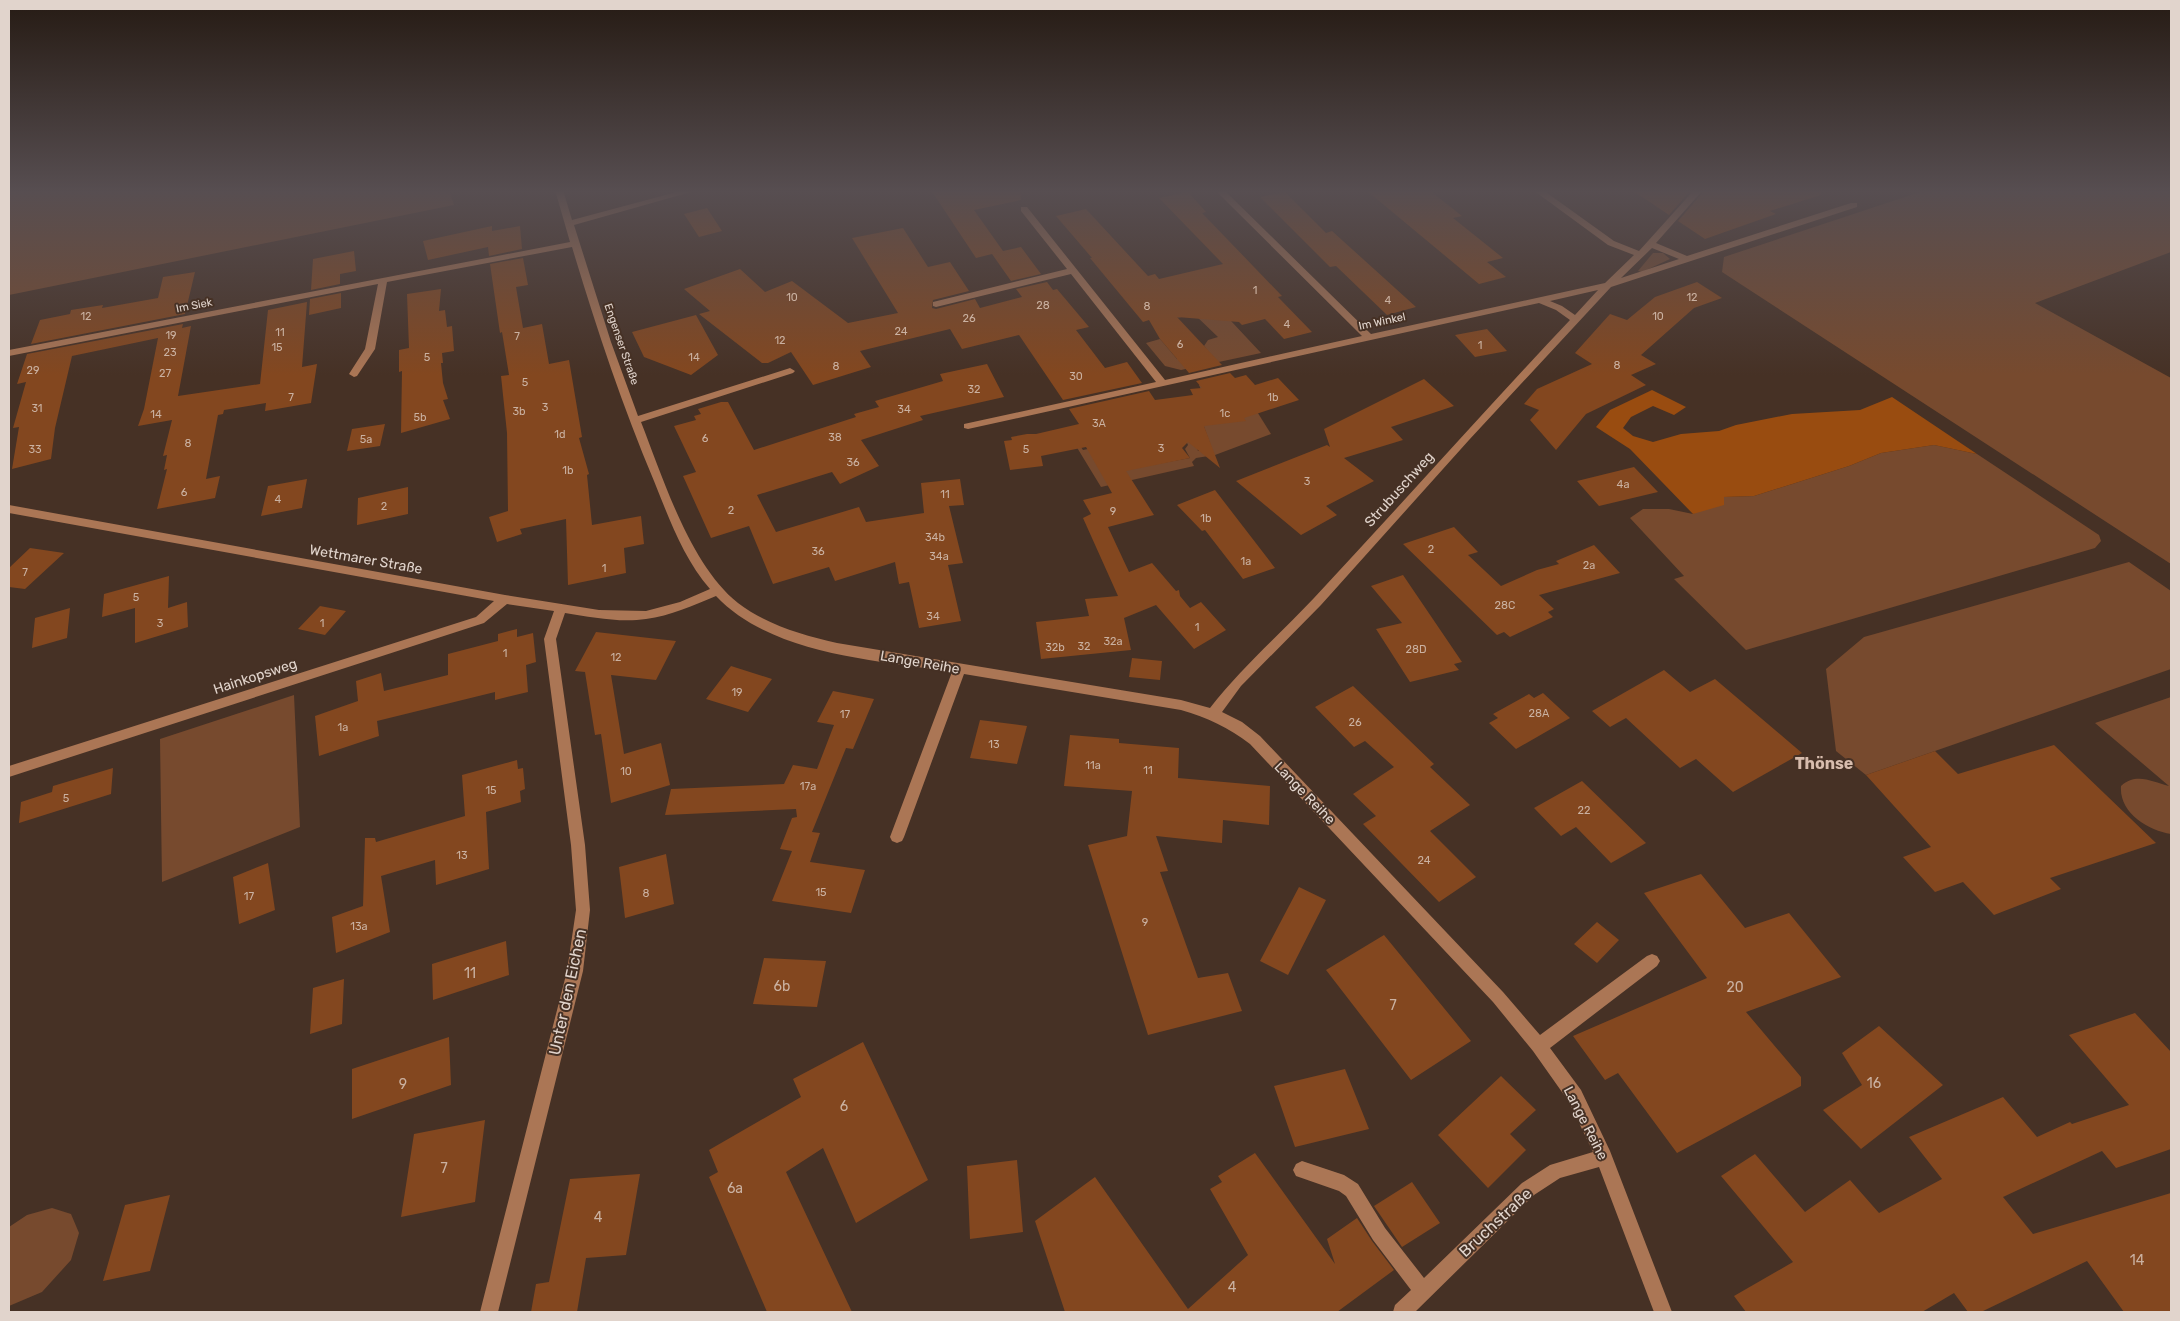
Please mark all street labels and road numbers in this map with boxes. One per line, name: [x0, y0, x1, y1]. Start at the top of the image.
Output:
street label: Im Siek: [175, 296, 214, 315]
street label: Engenser Straße: [602, 302, 642, 387]
street label: Im Winkel: [1357, 310, 1407, 333]
street label: Strubuschweg: [1361, 448, 1438, 530]
street label: Wettmarer Straße: [308, 541, 424, 578]
street label: Lange Reihe: [879, 647, 961, 678]
street label: Hainkopsweg: [211, 655, 299, 698]
street label: Lange Reihe: [1271, 759, 1339, 828]
street label: Unter den Eichen: [545, 927, 590, 1057]
street label: Lange Reihe: [1560, 1084, 1611, 1163]
street label: Bruchstraße: [1455, 1184, 1536, 1261]

